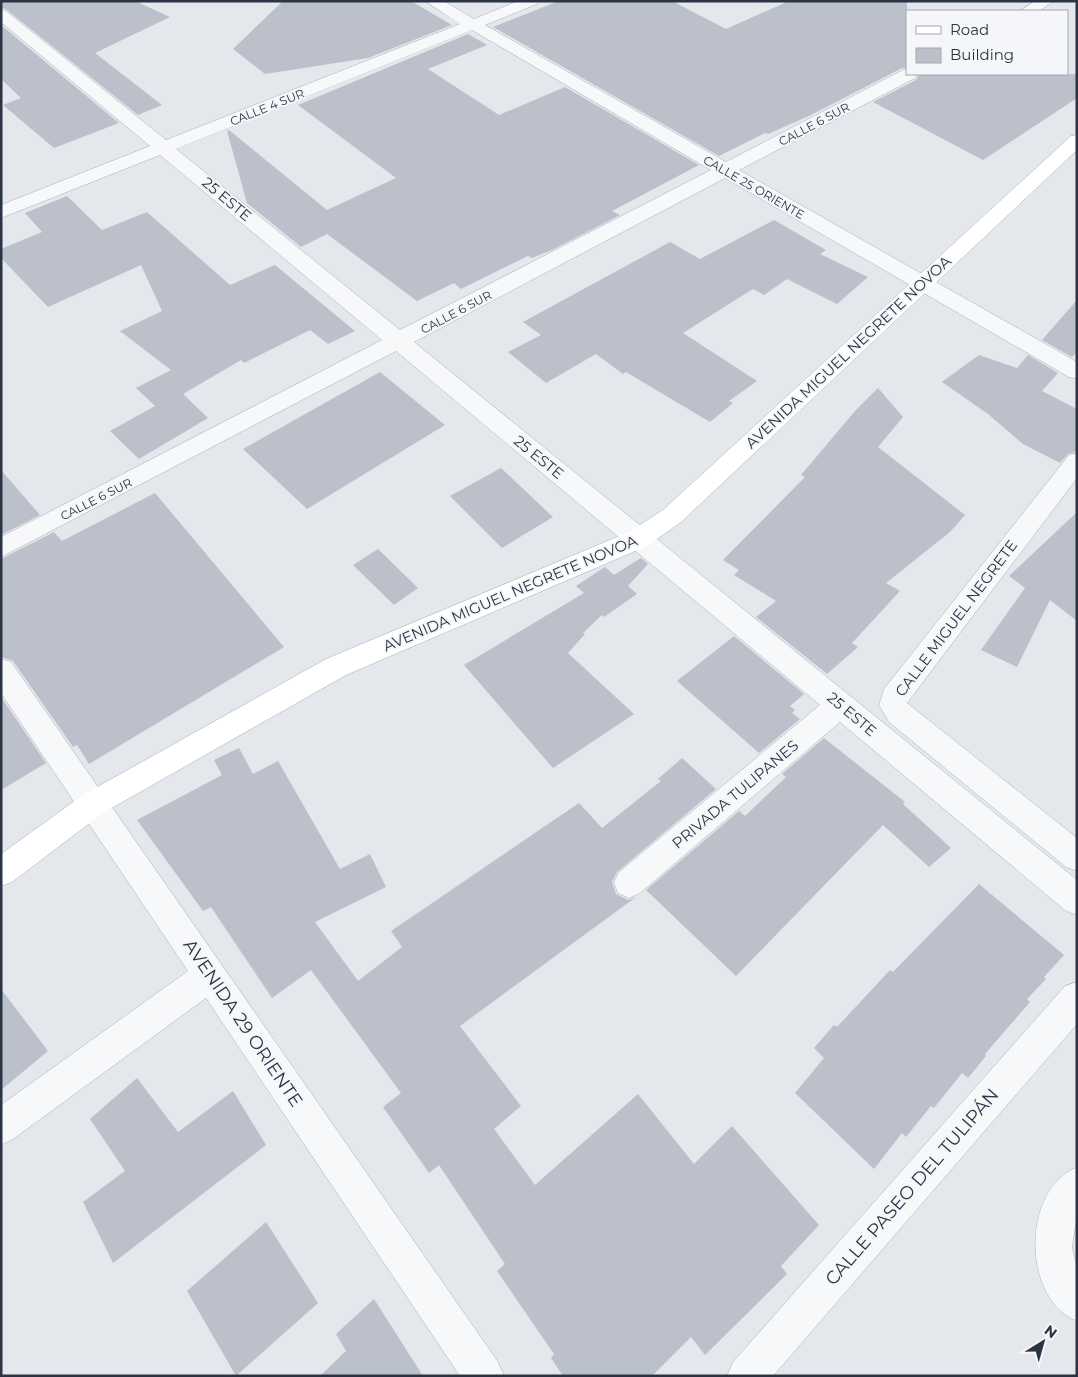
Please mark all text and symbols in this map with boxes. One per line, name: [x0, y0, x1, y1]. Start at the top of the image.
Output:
legend: [906, 10, 1068, 75]
text: Road: [950, 20, 989, 39]
text: Building: [950, 45, 1014, 64]
street label: CALLE 4 SUR: [228, 85, 307, 129]
street label: CALLE 6 SUR: [776, 99, 852, 149]
street label: CALLE 25 ORIENTE: [701, 152, 807, 222]
street label: 25 ESTE: [198, 173, 256, 225]
street label: AVENIDA MIGUEL NEGRETE NOVOA: [741, 251, 955, 452]
street label: CALLE 6 SUR: [418, 287, 494, 337]
street label: 25 ESTE: [510, 431, 568, 483]
street label: CALLE 6 SUR: [58, 474, 135, 523]
street label: AVENIDA MIGUEL NEGRETE NOVOA: [380, 531, 640, 655]
street label: CALLE MIGUEL NEGRETE: [891, 536, 1021, 700]
street label: 25 ESTE: [823, 688, 881, 740]
street label: PRIVADA TULIPANES: [668, 736, 802, 852]
street label: AVENIDA 29 ORIENTE: [179, 935, 307, 1111]
street label: CALLE PASEO DEL TULIPÁN: [821, 1084, 1003, 1290]
north arrow: [1018, 1317, 1068, 1367]
text: N: [1041, 1321, 1061, 1342]

